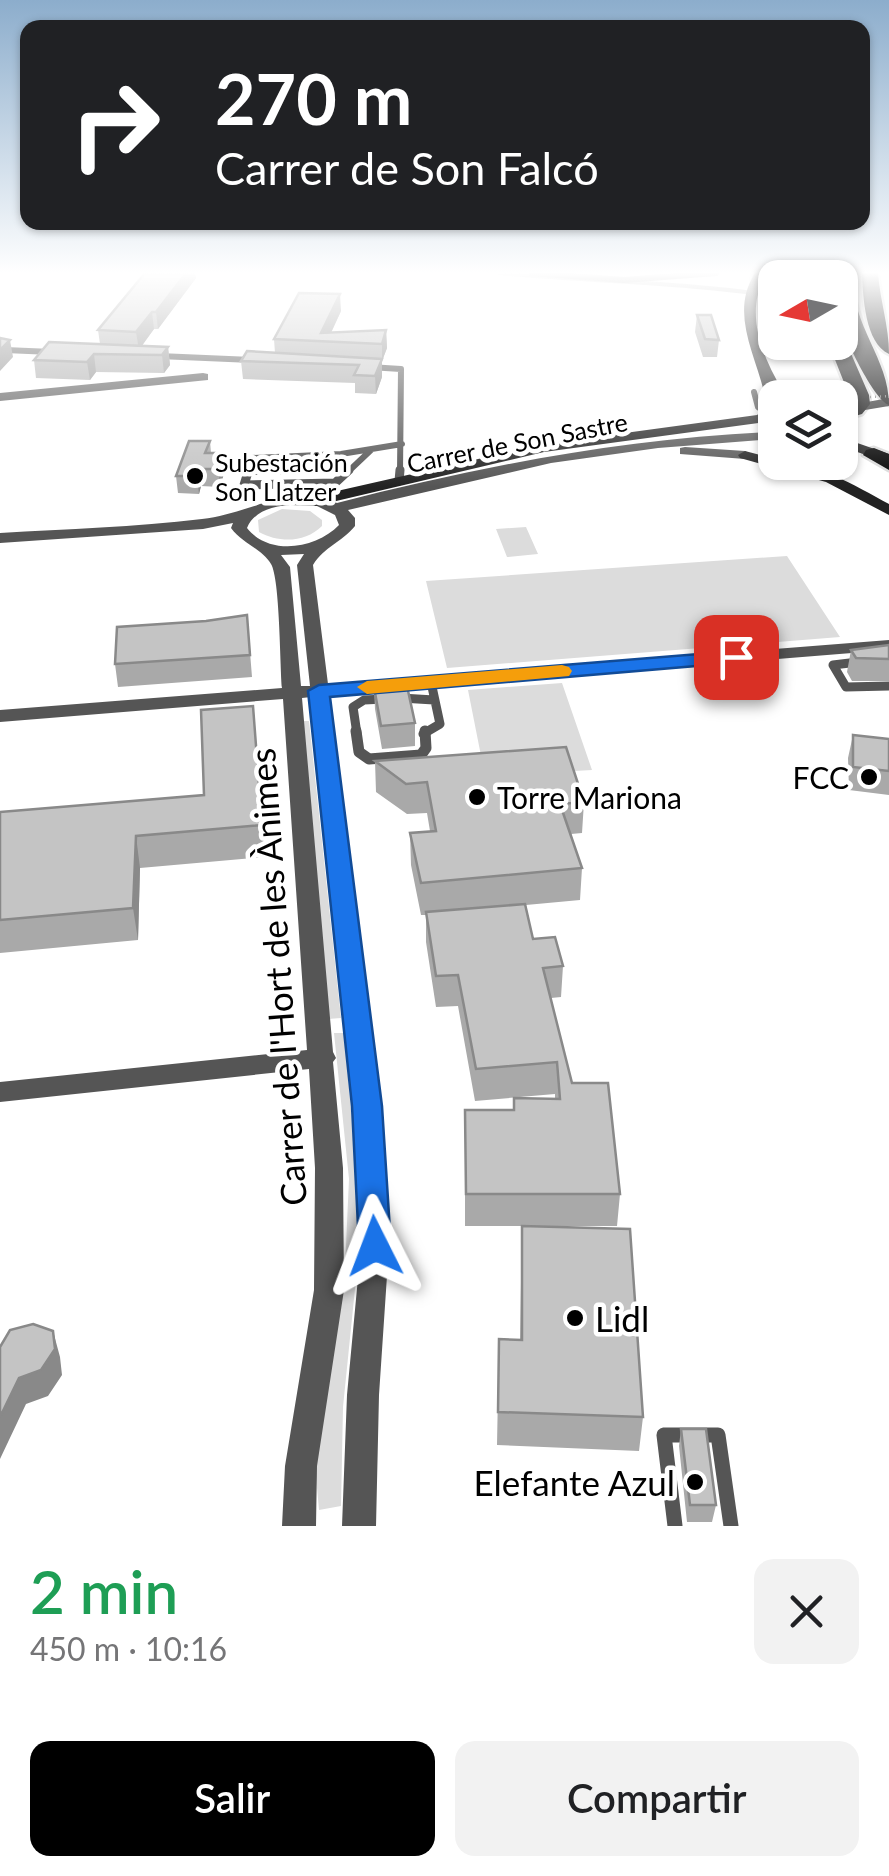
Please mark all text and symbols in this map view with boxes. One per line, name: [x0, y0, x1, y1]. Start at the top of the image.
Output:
text: 270 m: [215, 56, 412, 140]
icon: right: [50, 60, 180, 190]
text: Carrer de Son Falcó: [215, 141, 599, 195]
north arrow: [758, 260, 858, 360]
map controls: [758, 260, 858, 480]
button: layers: [758, 380, 858, 480]
street label: Carrer de Son Sastre: [404, 406, 630, 478]
place label: Subestación Son Llatzer: [215, 447, 348, 506]
marker: Subestación Son Llatzer: [184, 465, 206, 487]
pin: [694, 615, 779, 700]
icon: arrive: [709, 630, 764, 685]
street label: Carrer de l'Hort de les Ànimes: [240, 747, 314, 1207]
place label: FCC: [793, 759, 849, 795]
marker: FCC: [858, 766, 880, 788]
place label: Torre Mariona: [497, 779, 682, 815]
marker: Torre Mariona: [466, 786, 488, 808]
position arrow: [323, 1194, 427, 1298]
place label: Lidl: [595, 1297, 649, 1339]
marker: Lidl: [564, 1307, 586, 1329]
place label: Elefante Azul: [474, 1461, 675, 1503]
marker: Elefante Azul: [684, 1471, 706, 1493]
text: 2 min: [30, 1555, 178, 1627]
button: close: [754, 1559, 859, 1664]
text: 450 m · 10:16: [30, 1629, 227, 1668]
button: Salir: [30, 1741, 435, 1856]
button: Compartir: [455, 1741, 859, 1856]

